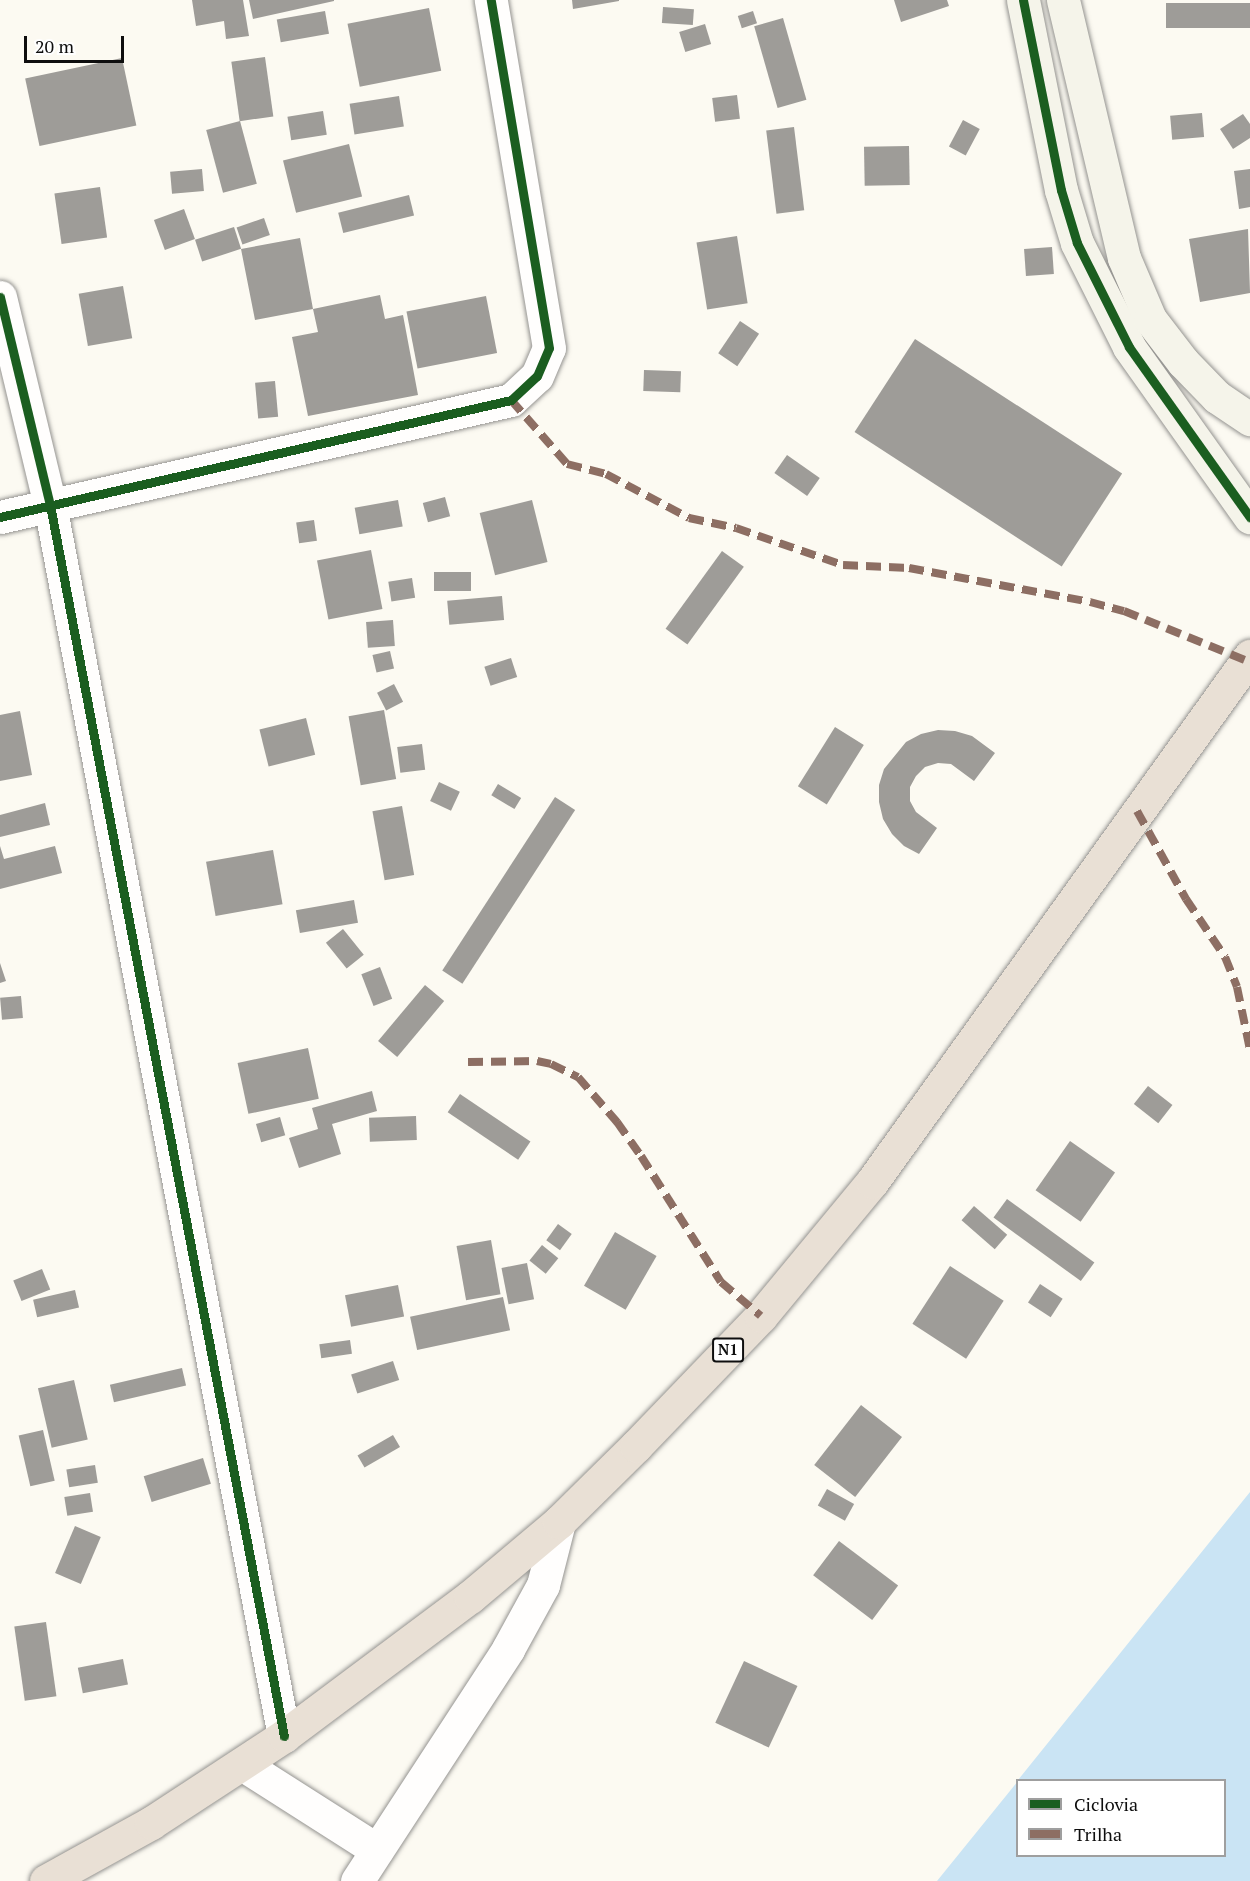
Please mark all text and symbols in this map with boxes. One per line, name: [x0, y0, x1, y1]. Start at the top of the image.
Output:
scale bar: [27, 24, 128, 62]
text: 20 m: [35, 34, 74, 58]
road number: N1: [712, 1338, 744, 1362]
legend: [1016, 1779, 1226, 1857]
text: Ciclovia: [1074, 1792, 1138, 1816]
text: Trilha: [1074, 1822, 1122, 1846]

